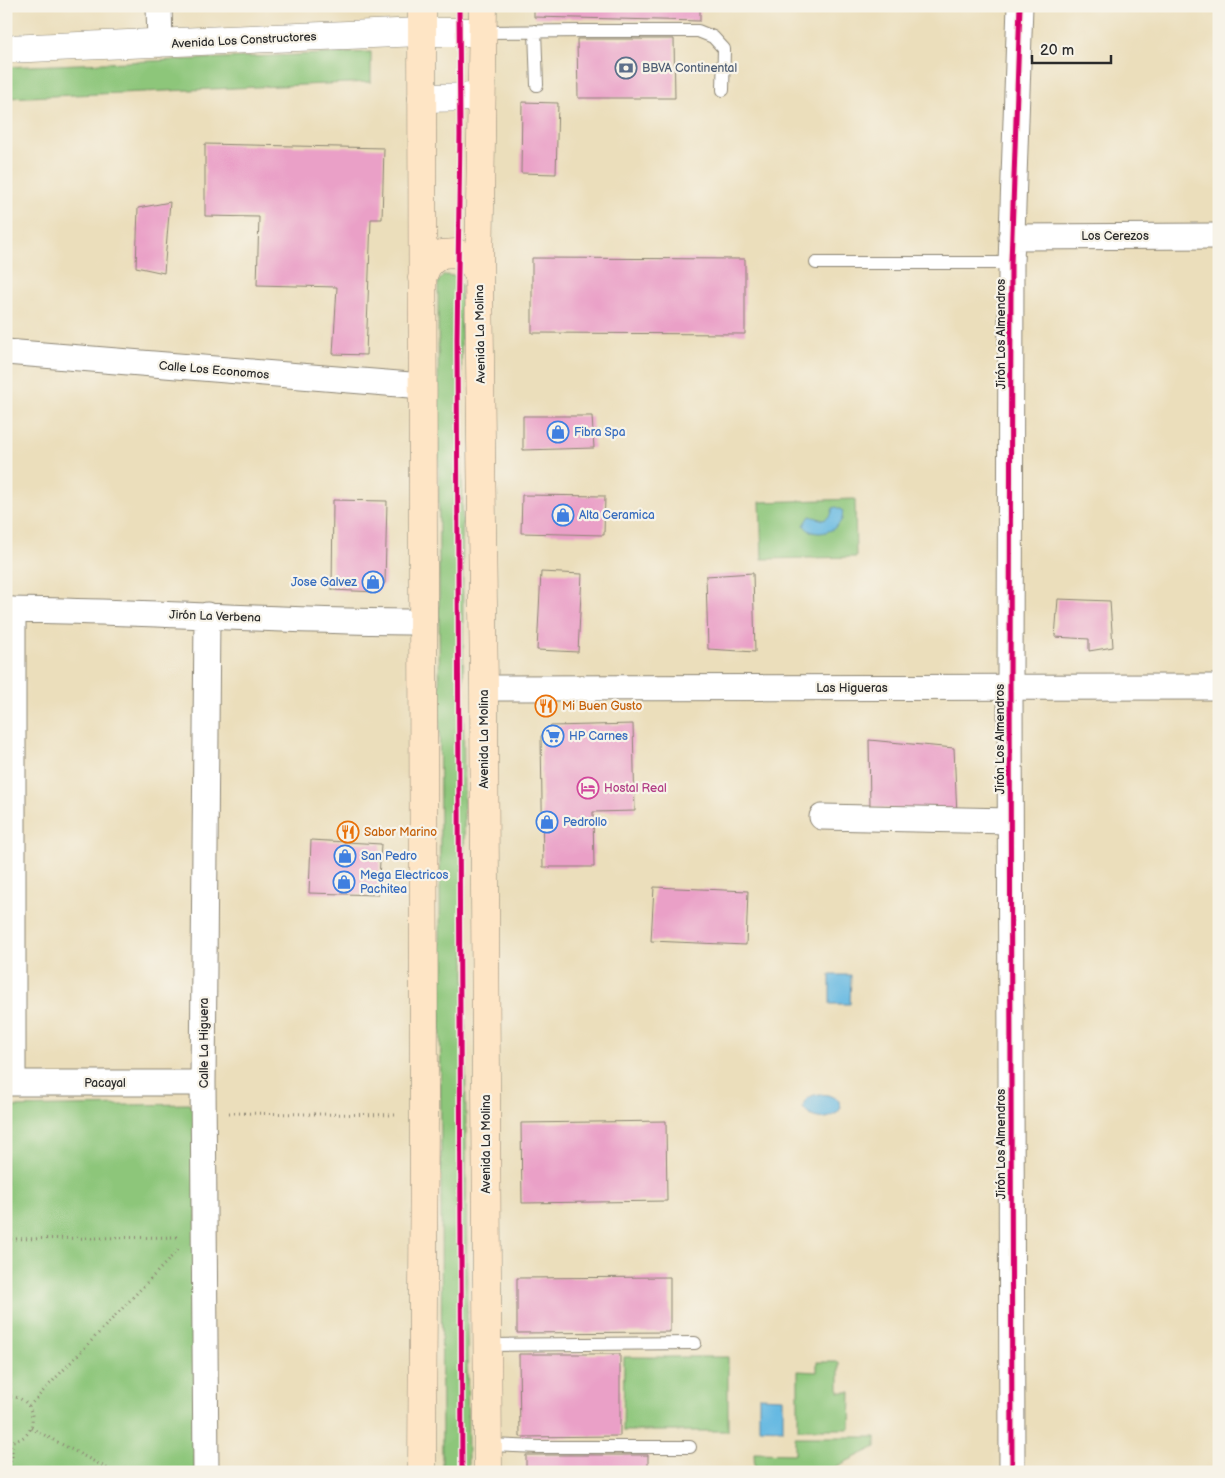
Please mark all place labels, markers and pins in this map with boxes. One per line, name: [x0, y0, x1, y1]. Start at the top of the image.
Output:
bank icon: BBVA Continental: [614, 56, 638, 80]
place label: BBVA Continental: [642, 61, 737, 76]
shop icon: Fibra Spa: [546, 420, 570, 444]
place label: Fibra Spa: [574, 425, 626, 440]
shop icon: Alta Ceramica: [551, 503, 575, 527]
place label: Alta Ceramica: [579, 508, 655, 523]
shop icon: Jose Galvez: [361, 570, 385, 594]
place label: Jose Galvez: [291, 575, 357, 590]
restaurant icon: Mi Buen Gusto: [534, 694, 558, 718]
place label: Mi Buen Gusto: [562, 699, 642, 714]
supermarket icon: HP Carnes: [541, 724, 565, 748]
place label: HP Carnes: [569, 729, 628, 744]
hotel icon: Hostal Real: [576, 776, 600, 800]
place label: Hostal Real: [604, 781, 667, 796]
shop icon: Pedrollo: [535, 810, 559, 834]
place label: Pedrollo: [563, 815, 607, 830]
restaurant icon: Sabor Marino: [336, 820, 360, 844]
place label: Sabor Marino: [364, 825, 437, 840]
shop icon: San Pedro: [333, 844, 357, 868]
place label: San Pedro: [361, 849, 417, 864]
place label: Mega Electricos Pachitea: [360, 868, 448, 897]
shop icon: Mega Electricos Pachitea: [332, 870, 356, 894]

